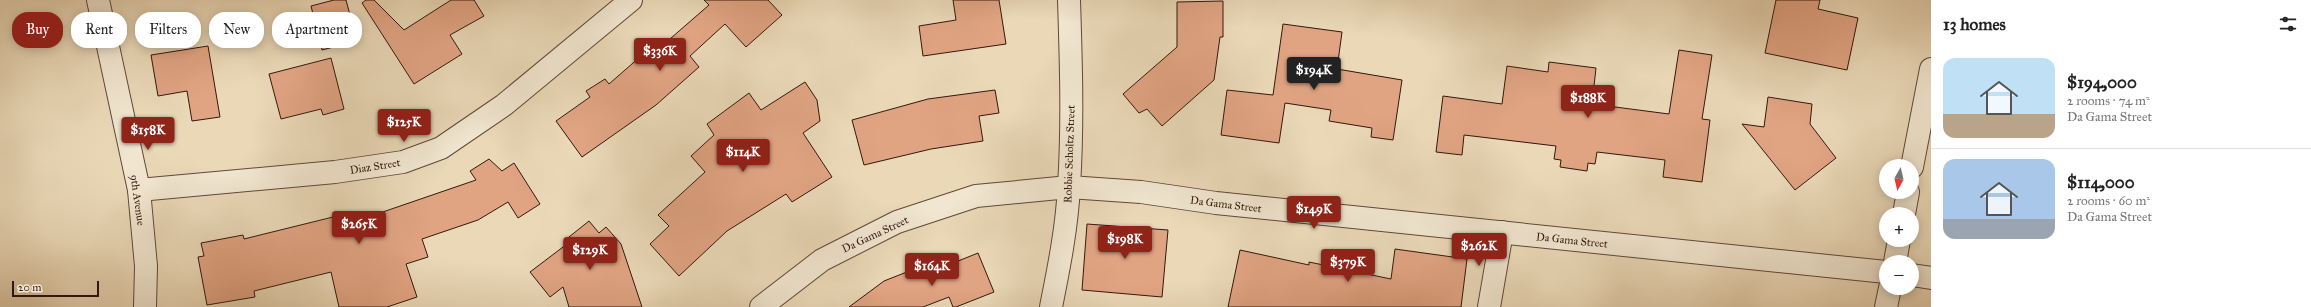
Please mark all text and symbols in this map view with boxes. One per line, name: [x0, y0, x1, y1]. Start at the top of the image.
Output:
chip: Buy: [12, 12, 63, 48]
chip: Rent: [71, 12, 127, 48]
chip: Filters: [135, 12, 201, 48]
chip: New: [209, 12, 264, 48]
chip: Apartment: [272, 12, 362, 48]
icon: filters: [2277, 13, 2299, 35]
text: 13 homes: [1943, 14, 2006, 35]
pin: $336K: [632, 38, 688, 72]
text: $336K: [643, 43, 677, 59]
pin: $194K: [1286, 57, 1342, 91]
text: $194K: [1296, 62, 1332, 78]
text: $194,000: [2067, 72, 2137, 93]
icon: home: [1975, 74, 2023, 122]
pin: $188K: [1560, 85, 1616, 119]
text: $188K: [1570, 90, 1606, 106]
text: 2 rooms · 74 m²: [2067, 93, 2150, 109]
street label: Robbie Scholtz Street: [1061, 105, 1078, 203]
pin: $125K: [376, 109, 432, 143]
text: Da Gama Street: [2067, 109, 2152, 125]
text: $125K: [387, 114, 421, 130]
pin: $158K: [120, 117, 176, 151]
text: $158K: [130, 122, 166, 138]
pin: $114K: [715, 139, 771, 173]
text: $114K: [726, 144, 760, 160]
street label: Diaz Street: [349, 156, 401, 177]
north arrow: [1879, 159, 1919, 199]
map controls: [1879, 159, 1919, 295]
text: $114,000: [2067, 172, 2135, 193]
street label: 9th Avenue: [127, 174, 148, 227]
icon: home: [1975, 175, 2023, 223]
text: 2 rooms · 60 m²: [2067, 193, 2150, 209]
street label: Da Gama Street: [1189, 194, 1263, 215]
pin: $149K: [1286, 196, 1342, 230]
text: $149K: [1296, 201, 1332, 217]
button: +: [1879, 207, 1919, 247]
text: Da Gama Street: [2067, 209, 2152, 225]
pin: $265K: [331, 211, 387, 245]
street label: Da Gama Street: [840, 213, 911, 256]
text: $265K: [341, 216, 377, 232]
pin: $198K: [1097, 226, 1153, 260]
street label: Da Gama Street: [1535, 230, 1609, 251]
text: $198K: [1107, 231, 1143, 247]
pin: $262K: [1451, 233, 1507, 267]
pin: $129K: [562, 237, 618, 271]
text: $262K: [1461, 238, 1497, 254]
text: $129K: [572, 242, 608, 258]
pin: $379K: [1320, 249, 1376, 283]
pin: $164K: [904, 253, 960, 287]
text: $379K: [1330, 254, 1366, 270]
button: −: [1879, 255, 1919, 295]
text: $164K: [914, 258, 950, 274]
scale bar: [12, 279, 99, 298]
text: 20 m: [18, 281, 41, 294]

